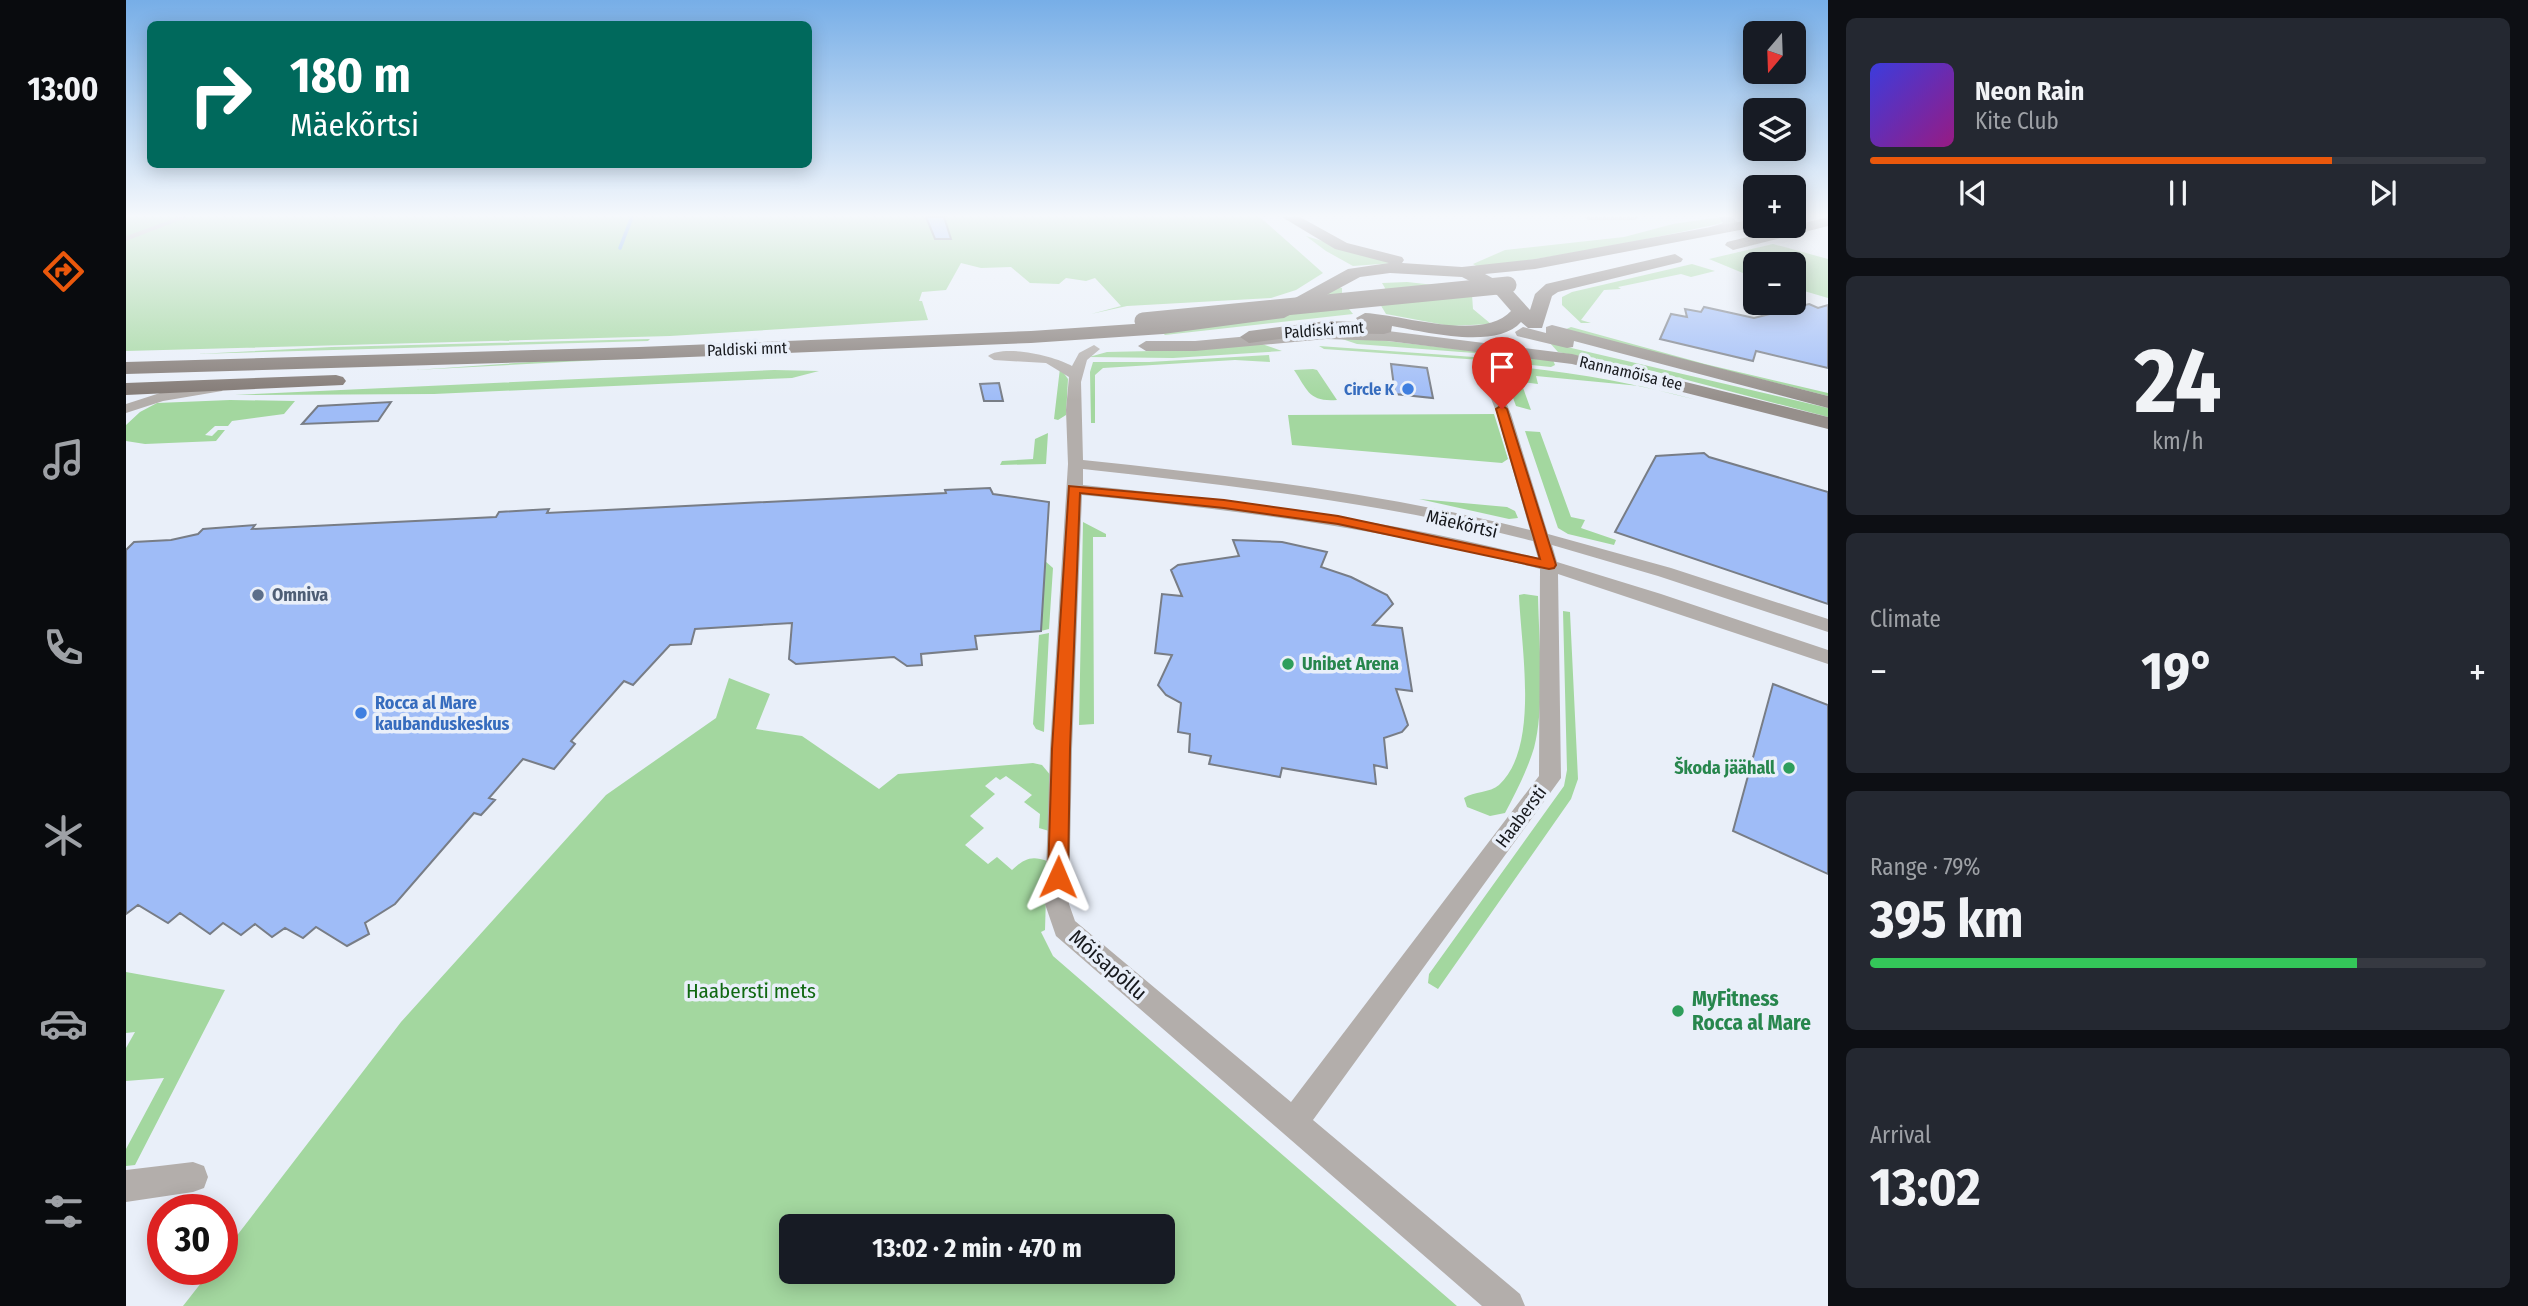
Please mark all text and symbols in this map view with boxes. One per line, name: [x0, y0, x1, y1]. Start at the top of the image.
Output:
north arrow: [1743, 21, 1806, 84]
map controls: [1743, 21, 1806, 315]
text: 180 m: [290, 46, 411, 105]
icon: right: [175, 49, 266, 140]
text: 13:00: [28, 70, 98, 108]
text: Neon Rain: [1975, 76, 2084, 107]
button: layers: [1743, 98, 1806, 161]
text: Mäekõrtsi: [290, 106, 419, 144]
text: Kite Club: [1975, 107, 2059, 135]
icon: previous: [1954, 174, 1992, 212]
icon: pause: [2159, 174, 2197, 212]
icon: next: [2364, 174, 2402, 212]
button: +: [1743, 175, 1806, 238]
icon: directions: [39, 247, 88, 296]
button: −: [1743, 252, 1806, 315]
street label: Paldiski mnt: [1283, 318, 1365, 342]
text: 24: [2134, 327, 2222, 436]
pin: [1472, 337, 1532, 409]
street label: Paldiski mnt: [707, 338, 788, 360]
icon: arrive: [1483, 348, 1521, 386]
street label: Rannamõisa tee: [1578, 352, 1684, 394]
place label: Circle K: [1344, 380, 1395, 399]
marker: Circle K: [1400, 381, 1416, 397]
text: km/h: [2152, 427, 2204, 455]
icon: music: [39, 435, 88, 484]
street label: Mäekõrtsi: [1424, 505, 1500, 543]
place label: Omniva: [272, 584, 328, 606]
marker: Omniva: [250, 587, 266, 603]
text: Climate: [1870, 605, 1941, 633]
icon: phone: [39, 623, 88, 672]
text: 19°: [2141, 640, 2215, 703]
text: −: [1870, 649, 1887, 695]
text: +: [2469, 649, 2486, 695]
place label: Unibet Arena: [1302, 653, 1399, 675]
marker: Unibet Arena: [1280, 656, 1296, 672]
place label: Rocca al Mare kaubanduskeskus: [375, 692, 510, 735]
marker: Rocca al Mare kaubanduskeskus: [353, 705, 369, 721]
place label: Škoda jäähall: [1674, 756, 1775, 779]
marker: Škoda jäähall: [1781, 760, 1797, 776]
street label: Haabersti: [1491, 782, 1551, 852]
icon: climate: [39, 811, 88, 860]
position arrow: [1021, 840, 1095, 914]
text: Range · 79%: [1870, 853, 1981, 881]
text: 395 km: [1870, 888, 2024, 951]
street label: Mõisapõllu: [1064, 924, 1152, 1006]
park label: Haabersti mets: [686, 978, 816, 1004]
place label: MyFitness Rocca al Mare: [1692, 986, 1811, 1036]
icon: car: [39, 999, 88, 1048]
marker: MyFitness Rocca al Mare: [1670, 1003, 1686, 1019]
text: Arrival: [1870, 1121, 1931, 1149]
text: 13:02: [1870, 1156, 1981, 1219]
icon: filters: [39, 1187, 88, 1236]
speed limit sign: 30: [147, 1194, 238, 1285]
text: 13:02 · 2 min · 470 m: [872, 1233, 1082, 1264]

